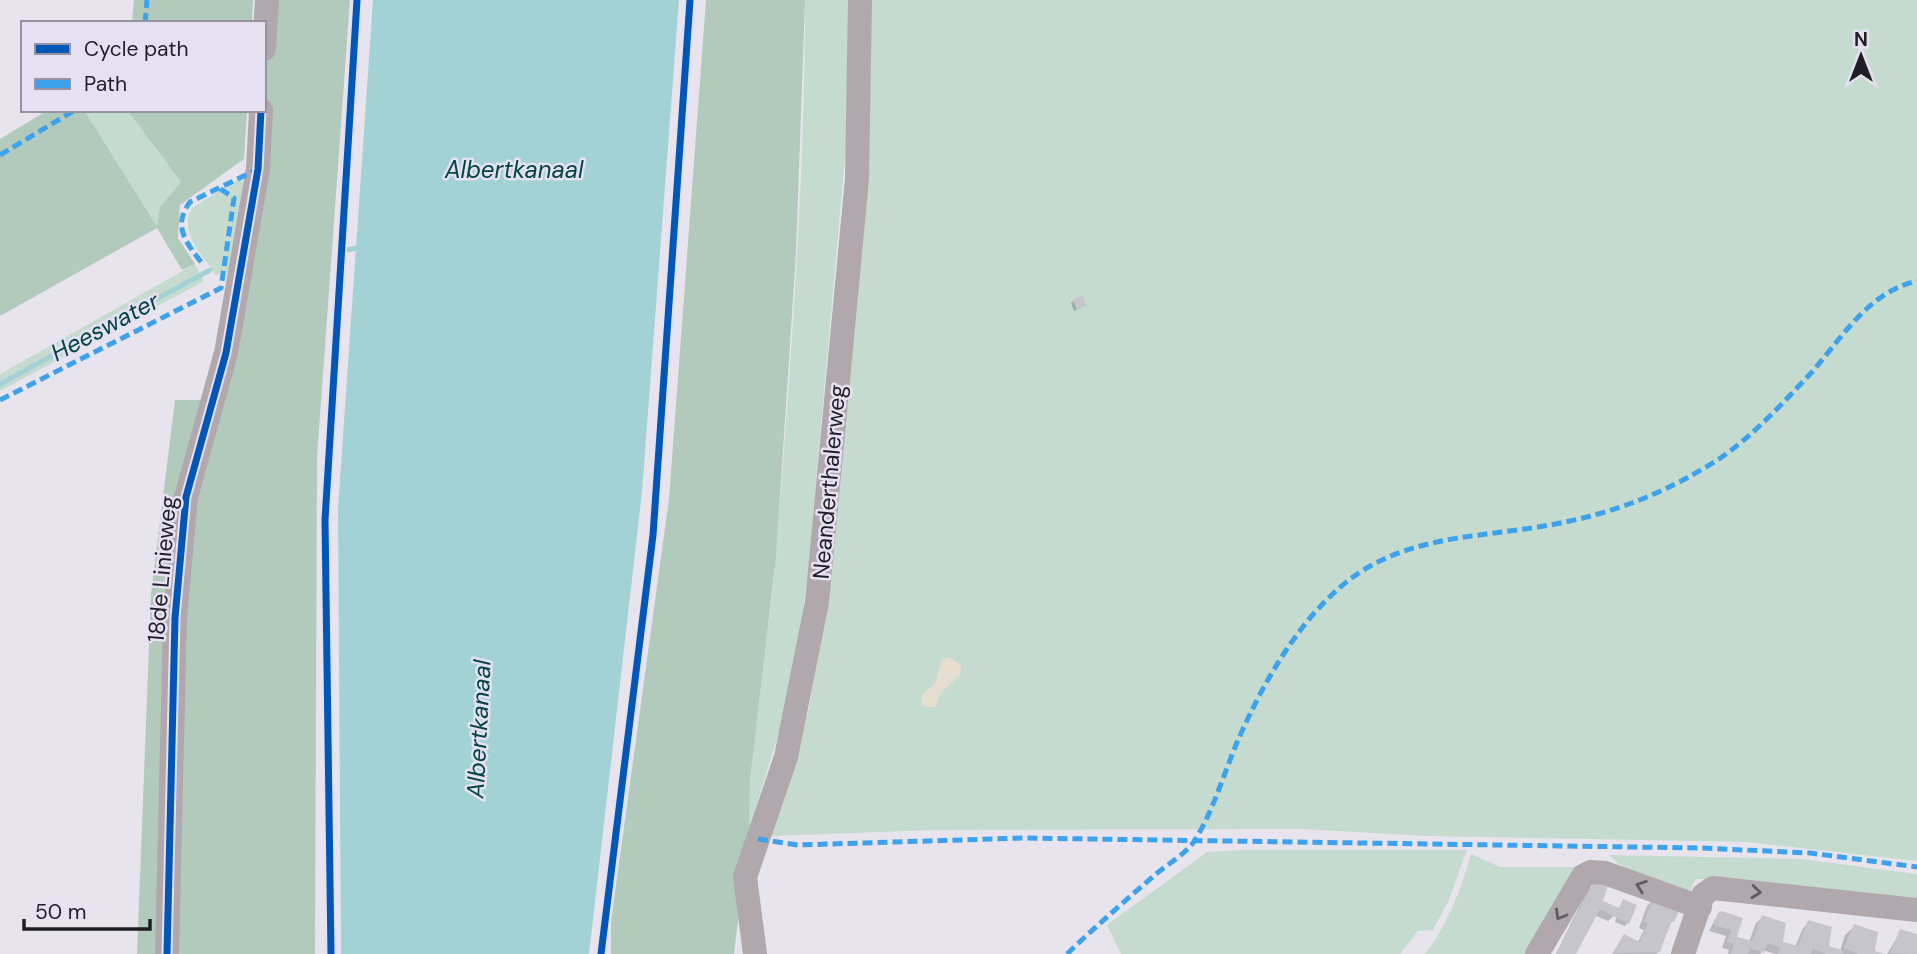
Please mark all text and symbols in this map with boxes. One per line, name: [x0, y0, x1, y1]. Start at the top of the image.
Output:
legend: [21, 21, 266, 112]
north arrow: [1826, 21, 1896, 91]
text: N: [1854, 27, 1868, 52]
text: Cycle path: [84, 35, 189, 63]
text: Path: [84, 70, 127, 98]
water label: Albertkanaal: [444, 154, 584, 185]
water label: Heeswater: [45, 285, 165, 368]
street label: Neanderthalerweg: [806, 383, 852, 580]
street label: 18de Linieweg: [141, 494, 183, 643]
water label: Albertkanaal: [459, 658, 498, 800]
one-way arrow: [1636, 880, 1648, 894]
one-way arrow: [1750, 884, 1762, 899]
scale bar: [24, 888, 150, 932]
text: 50 m: [35, 898, 86, 926]
one-way arrow: [1555, 908, 1568, 920]

